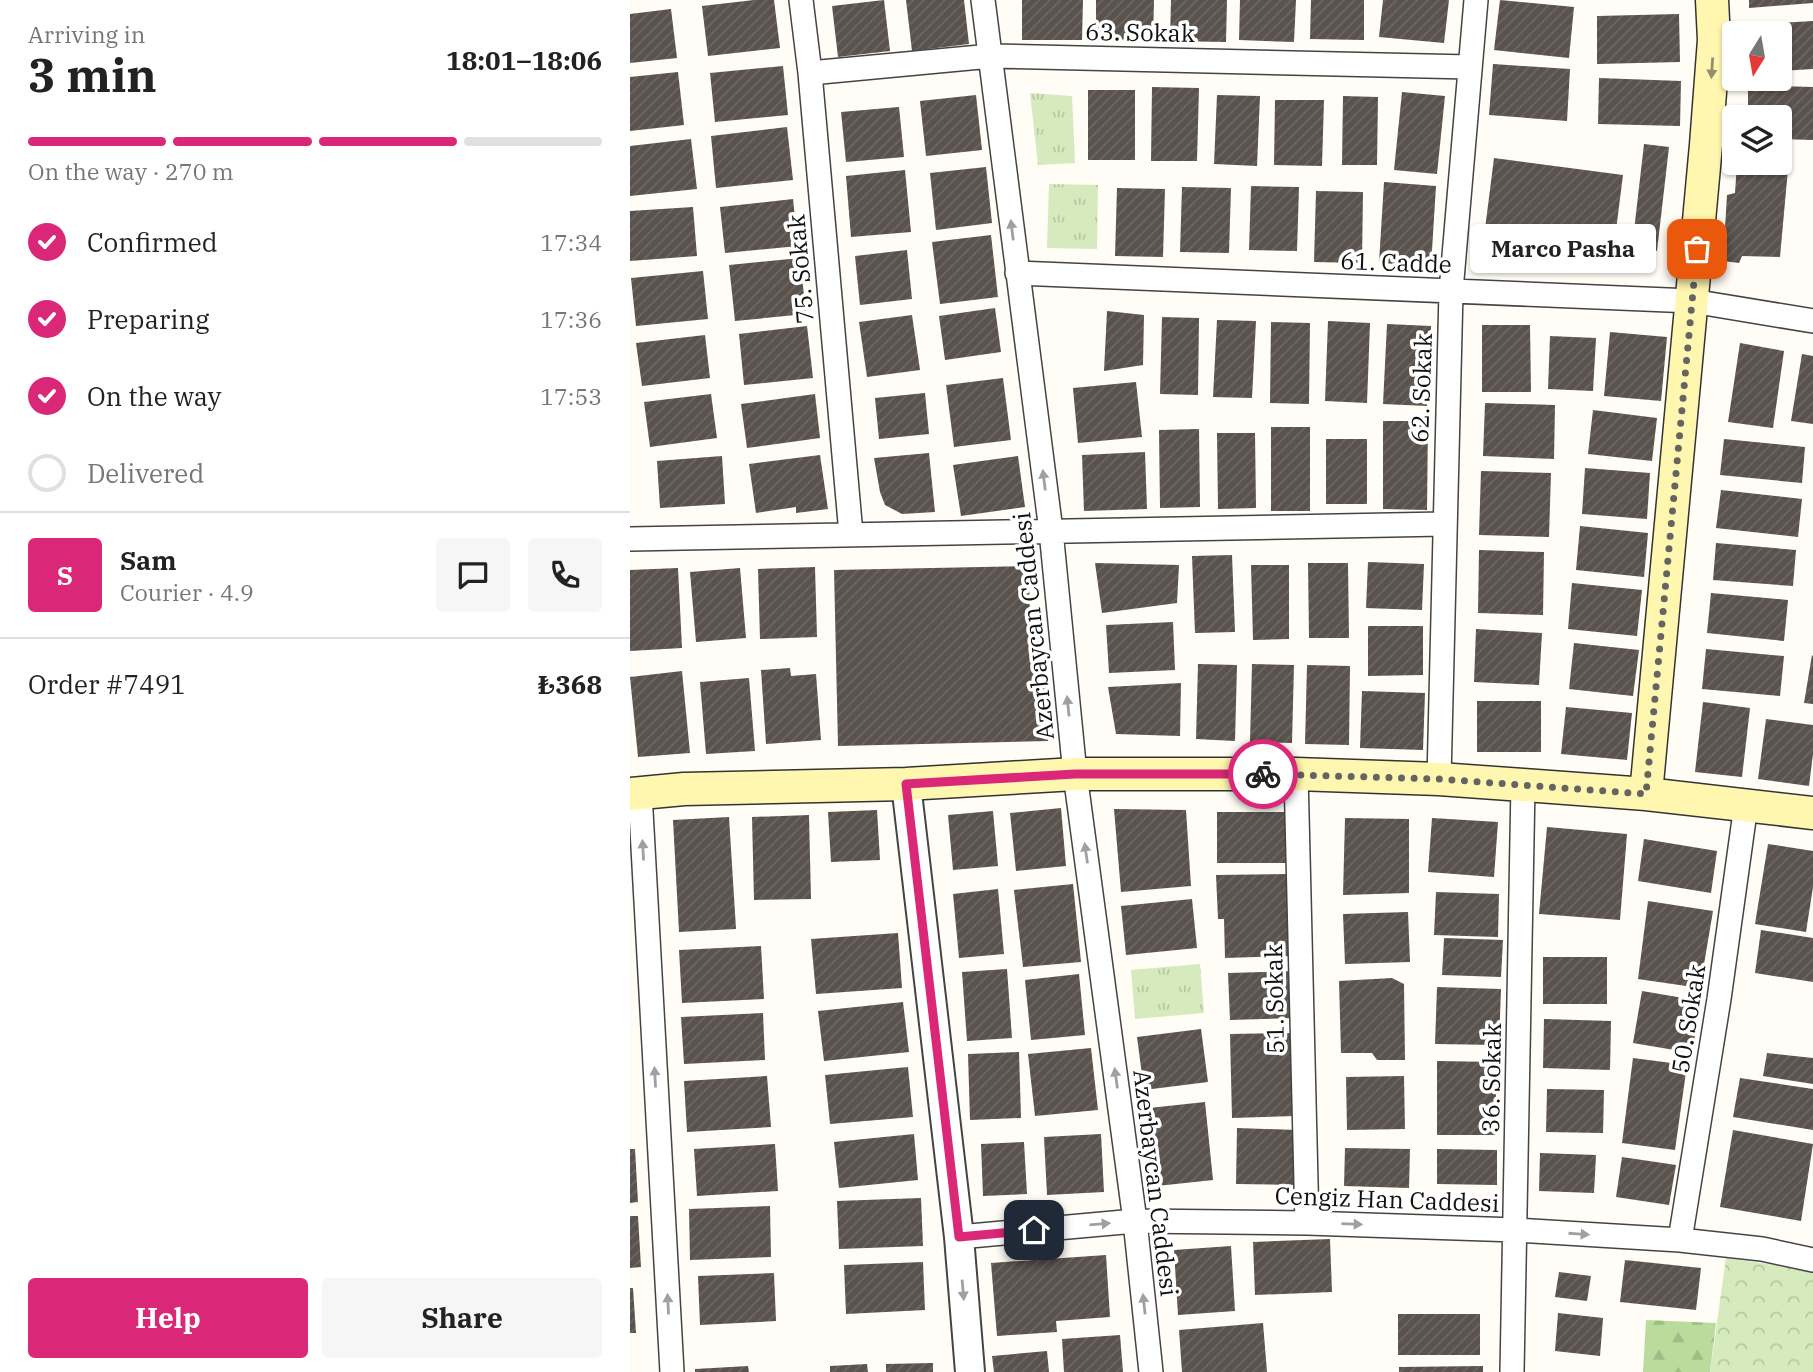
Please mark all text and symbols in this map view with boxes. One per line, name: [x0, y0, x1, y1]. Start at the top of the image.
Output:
street label: 63. Sokak: [1085, 15, 1195, 49]
text: Arriving in: [28, 19, 145, 49]
north arrow: [1722, 21, 1792, 91]
map controls: [1722, 21, 1792, 175]
text: 18:01–18:06: [446, 43, 602, 77]
text: 3 min: [28, 45, 157, 105]
one-way arrow: [1706, 57, 1717, 79]
button: layers: [1722, 105, 1792, 175]
text: On the way · 270 m: [28, 156, 234, 186]
street label: 75. Sokak: [779, 213, 821, 325]
one-way arrow: [1007, 219, 1018, 241]
pin: [1667, 219, 1727, 279]
icon: check: [28, 223, 66, 261]
callout: Marco Pasha: [1469, 224, 1655, 274]
text: Confirmed: [87, 225, 218, 259]
text: 17:34: [540, 227, 602, 257]
icon: bag: [1678, 230, 1716, 268]
text: Marco Pasha: [1491, 233, 1635, 263]
street label: 61. Cadde: [1340, 244, 1452, 280]
icon: check: [28, 300, 66, 338]
text: Preparing: [87, 302, 209, 336]
text: 17:36: [540, 304, 602, 334]
street label: 62. Sokak: [1403, 333, 1439, 443]
icon: check: [28, 377, 66, 415]
text: On the way: [87, 379, 221, 413]
text: 17:53: [540, 381, 602, 411]
text: Delivered: [87, 456, 204, 490]
one-way arrow: [1039, 469, 1050, 491]
street label: Azerbaycan Caddesi: [1005, 511, 1061, 741]
button: chat: [436, 538, 510, 612]
button: phone: [528, 538, 602, 612]
text: Sam: [120, 543, 176, 577]
text: S: [57, 558, 73, 592]
text: Courier · 4.9: [120, 577, 254, 607]
text: Order #7491: [28, 667, 186, 701]
text: ₺368: [538, 667, 602, 701]
one-way arrow: [1063, 695, 1074, 717]
courier: [1228, 739, 1298, 809]
icon: bike: [1244, 755, 1282, 793]
one-way arrow: [638, 838, 649, 860]
one-way arrow: [1080, 842, 1091, 864]
street label: 51. Sokak: [1257, 944, 1291, 1054]
street label: 50. Sokak: [1664, 962, 1712, 1075]
street label: 36. Sokak: [1474, 1023, 1508, 1133]
one-way arrow: [650, 1065, 661, 1087]
one-way arrow: [1110, 1067, 1121, 1089]
street label: Azerbaycan Caddesi: [1126, 1068, 1186, 1298]
street label: Cengiz Han Caddesi: [1274, 1179, 1500, 1219]
pin: [1004, 1200, 1064, 1260]
icon: home: [1015, 1211, 1053, 1249]
one-way arrow: [1089, 1219, 1111, 1230]
one-way arrow: [1341, 1219, 1363, 1230]
one-way arrow: [1568, 1228, 1590, 1239]
button: Help: [28, 1278, 308, 1358]
button: Share: [322, 1278, 602, 1358]
one-way arrow: [958, 1279, 969, 1301]
one-way arrow: [662, 1293, 673, 1315]
one-way arrow: [1138, 1293, 1149, 1315]

